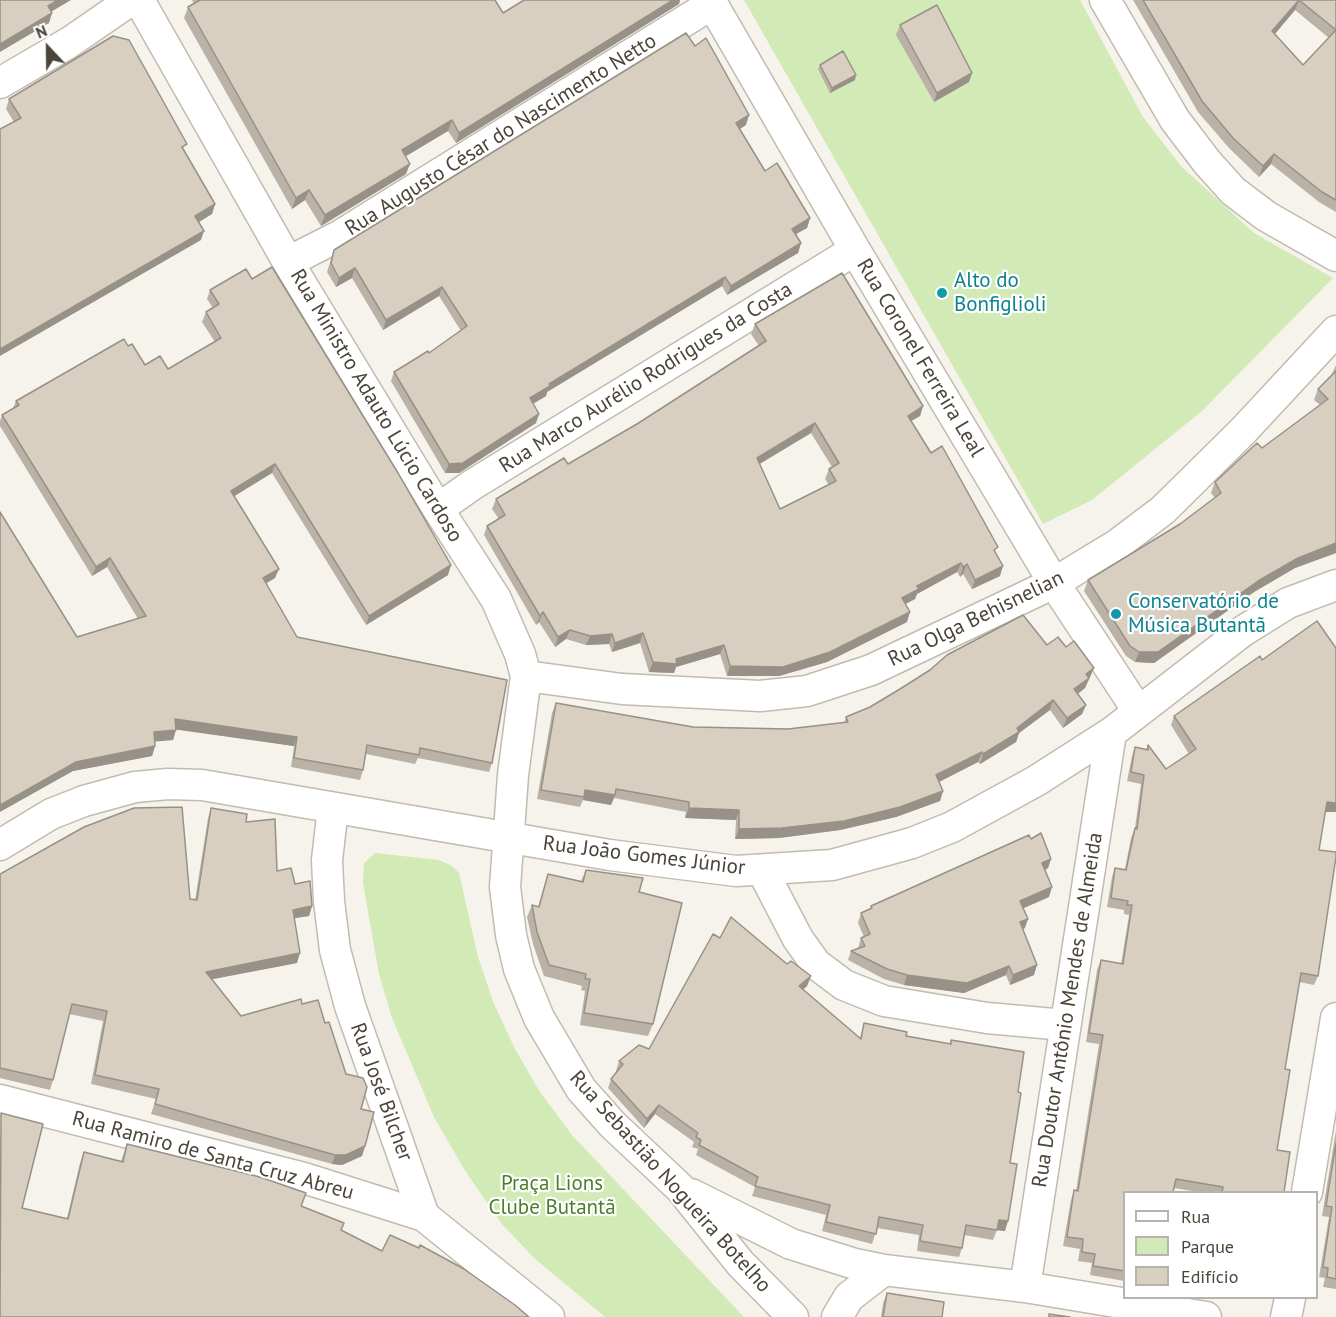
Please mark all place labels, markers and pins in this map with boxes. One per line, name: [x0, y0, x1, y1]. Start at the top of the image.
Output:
place label: Alto do Bonfiglioli: [954, 268, 1046, 318]
marker: Alto do Bonfiglioli: [935, 286, 949, 300]
place label: Conservatório de Música Butantã: [1128, 589, 1279, 639]
marker: Conservatório de Música Butantã: [1109, 607, 1123, 621]

